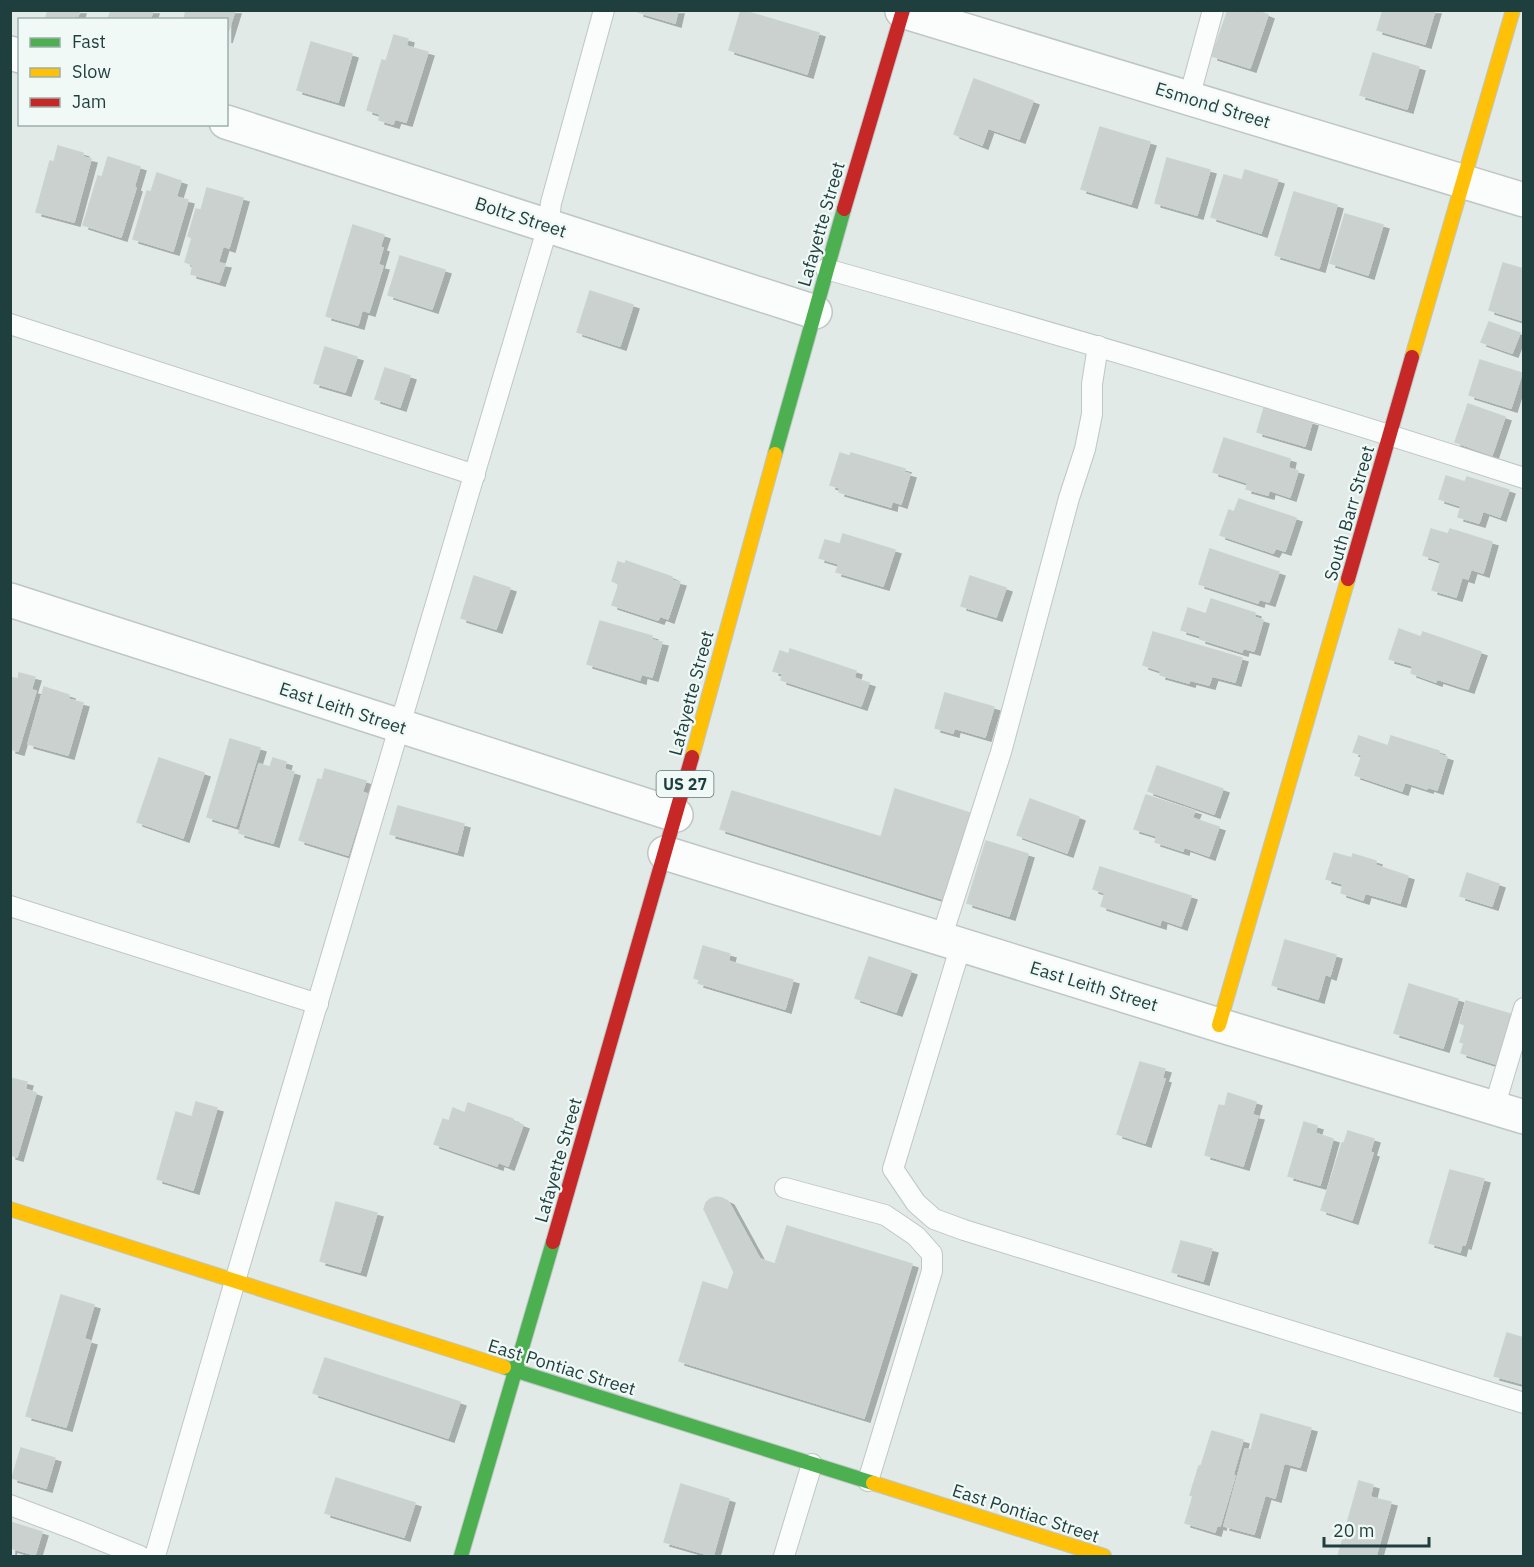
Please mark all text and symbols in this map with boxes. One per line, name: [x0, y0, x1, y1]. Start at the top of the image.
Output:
legend: [18, 18, 228, 126]
text: Fast: [72, 30, 106, 53]
text: Slow: [72, 60, 111, 83]
street label: Esmond Street: [1153, 77, 1273, 133]
text: Jam: [72, 90, 107, 113]
street label: Lafayette Street: [792, 159, 850, 289]
street label: Boltz Street: [472, 191, 570, 243]
street label: South Barr Street: [1319, 443, 1379, 583]
street label: Lafayette Street: [663, 628, 719, 758]
street label: East Leith Street: [276, 677, 410, 739]
road number: US 27: [656, 771, 714, 797]
street label: East Leith Street: [1027, 956, 1161, 1016]
street label: Lafayette Street: [529, 1095, 587, 1225]
street label: East Pontiac Street: [485, 1334, 639, 1400]
street label: East Pontiac Street: [950, 1478, 1102, 1548]
scale bar: [1324, 1510, 1429, 1548]
text: 20 m: [1333, 1519, 1375, 1542]

